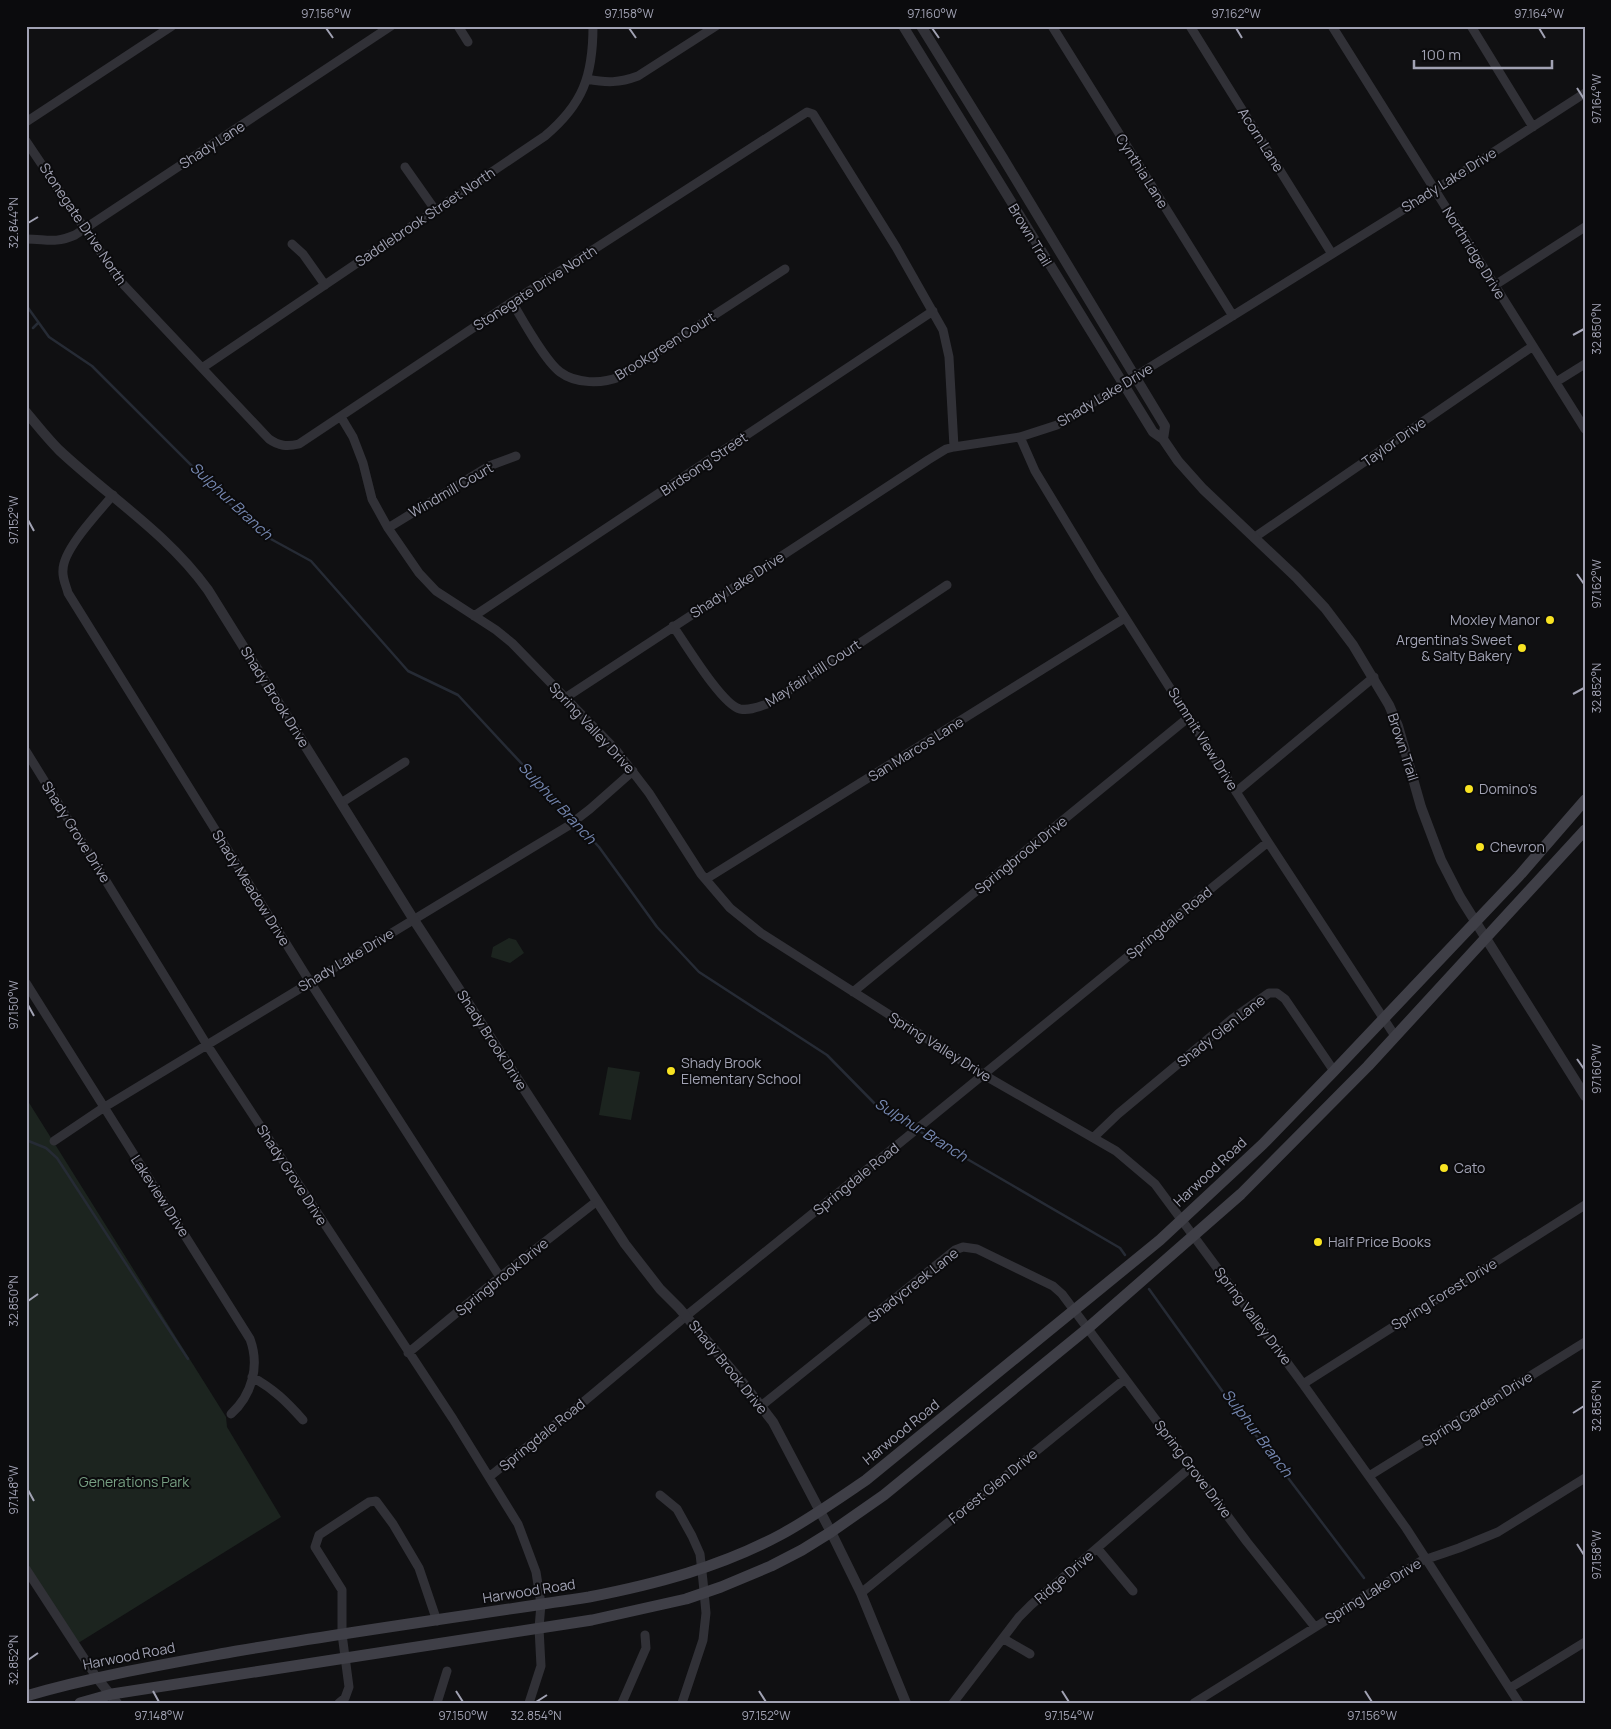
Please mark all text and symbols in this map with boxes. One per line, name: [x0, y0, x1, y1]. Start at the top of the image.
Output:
text: 97.156°W: [301, 5, 352, 22]
text: 97.158°W: [604, 5, 654, 22]
text: 97.160°W: [907, 5, 958, 22]
text: 97.162°W: [1211, 5, 1262, 22]
text: 97.164°W: [1514, 5, 1565, 22]
scale bar: [1414, 38, 1551, 70]
text: 100 m: [1421, 44, 1461, 65]
text: 97.164°W: [1588, 73, 1605, 124]
street label: Acorn Lane: [1234, 104, 1289, 175]
street label: Shady Lane: [175, 116, 248, 173]
street label: Cynthia Lane: [1112, 130, 1173, 212]
street label: Shady Lake Drive: [1398, 143, 1500, 216]
street label: Stonegate Drive North: [35, 159, 131, 288]
street label: Saddlebrook Street North: [351, 163, 498, 271]
text: 32.844°N: [5, 197, 22, 249]
street label: Brown Trail: [1004, 200, 1057, 270]
street label: Northridge Drive: [1438, 203, 1510, 302]
street label: Stonegate Drive North: [469, 241, 600, 335]
text: 32.850°N: [1588, 303, 1605, 355]
street label: Brookgreen Court: [611, 307, 719, 384]
street label: Shady Lake Drive: [1053, 358, 1156, 431]
street label: Taylor Drive: [1358, 413, 1430, 471]
street label: Birdsong Street: [656, 427, 751, 500]
water label: Sulphur Branch: [186, 457, 278, 545]
street label: Windmill Court: [405, 458, 497, 521]
text: 97.152°W: [5, 495, 22, 544]
street label: Shady Lake Drive: [686, 547, 787, 622]
text: 97.162°W: [1588, 558, 1605, 609]
place label: Moxley Manor: [1450, 610, 1540, 629]
marker: Moxley Manor: [1544, 614, 1556, 626]
place label: Argentina's Sweet & Salty Bakery: [1396, 630, 1513, 665]
street label: Mayfair Hill Court: [761, 634, 864, 711]
marker: Argentina's Sweet & Salty Bakery: [1516, 642, 1528, 654]
street label: Shady Brook Drive: [237, 643, 314, 751]
text: 32.852°N: [1588, 663, 1605, 713]
street label: Spring Valley Drive: [545, 678, 639, 777]
street label: Summit View Drive: [1164, 684, 1243, 794]
street label: Brown Trail: [1384, 711, 1423, 783]
street label: San Marcos Lane: [864, 712, 967, 786]
water label: Sulphur Branch: [514, 757, 602, 849]
street label: Shady Grove Drive: [37, 777, 115, 886]
place label: Domino's: [1479, 779, 1537, 798]
marker: Domino's: [1463, 783, 1475, 795]
street label: Springbrook Drive: [970, 811, 1071, 898]
street label: Shady Meadow Drive: [208, 826, 295, 949]
place label: Chevron: [1490, 837, 1545, 856]
marker: Chevron: [1474, 841, 1486, 853]
street label: Springdale Road: [1122, 882, 1216, 963]
street label: Shady Lake Drive: [294, 923, 397, 996]
text: 97.150°W: [5, 979, 22, 1030]
street label: Shady Brook Drive: [453, 986, 532, 1093]
street label: Shady Glen Lane: [1173, 990, 1269, 1071]
street label: Spring Valley Drive: [885, 1007, 995, 1086]
text: 97.160°W: [1588, 1043, 1605, 1094]
place label: Shady Brook Elementary School: [681, 1053, 801, 1088]
marker: Shady Brook Elementary School: [665, 1065, 677, 1077]
water label: Sulphur Branch: [871, 1093, 972, 1167]
street label: Shady Grove Drive: [253, 1121, 332, 1229]
street label: Harwood Road: [1169, 1133, 1250, 1211]
street label: Springdale Road: [809, 1138, 903, 1219]
street label: Lakeview Drive: [127, 1151, 194, 1240]
place label: Cato: [1454, 1158, 1485, 1177]
marker: Cato: [1438, 1162, 1450, 1174]
place label: Half Price Books: [1328, 1232, 1431, 1251]
street label: Springbrook Drive: [451, 1233, 552, 1320]
marker: Half Price Books: [1312, 1236, 1324, 1248]
street label: Shadycreek Lane: [863, 1243, 962, 1326]
street label: Spring Forest Drive: [1387, 1253, 1500, 1334]
street label: Spring Valley Drive: [1210, 1263, 1296, 1368]
text: 32.850°N: [5, 1275, 22, 1327]
street label: Shady Brook Drive: [685, 1316, 772, 1418]
street label: Spring Garden Drive: [1418, 1367, 1536, 1450]
text: 32.856°N: [1588, 1380, 1605, 1432]
water label: Sulphur Branch: [1217, 1384, 1298, 1482]
street label: Springdale Road: [495, 1394, 589, 1475]
street label: Harwood Road: [858, 1395, 943, 1468]
street label: Spring Grove Drive: [1150, 1416, 1236, 1522]
street label: Forest Glen Drive: [944, 1444, 1041, 1527]
text: 97.148°W: [5, 1465, 22, 1515]
park label: Generations Park: [79, 1472, 190, 1491]
text: 97.158°W: [1588, 1530, 1605, 1580]
street label: Ridge Drive: [1030, 1546, 1097, 1608]
street label: Spring Lake Drive: [1321, 1553, 1424, 1628]
street label: Harwood Road: [481, 1574, 577, 1607]
text: 32.852°N: [5, 1635, 22, 1685]
street label: Harwood Road: [81, 1637, 177, 1674]
text: 97.148°W: [134, 1707, 184, 1724]
text: 97.150°W: [438, 1707, 489, 1724]
text: 32.854°N: [510, 1707, 562, 1724]
text: 97.152°W: [742, 1707, 791, 1724]
text: 97.154°W: [1044, 1707, 1094, 1724]
text: 97.156°W: [1347, 1707, 1398, 1724]

